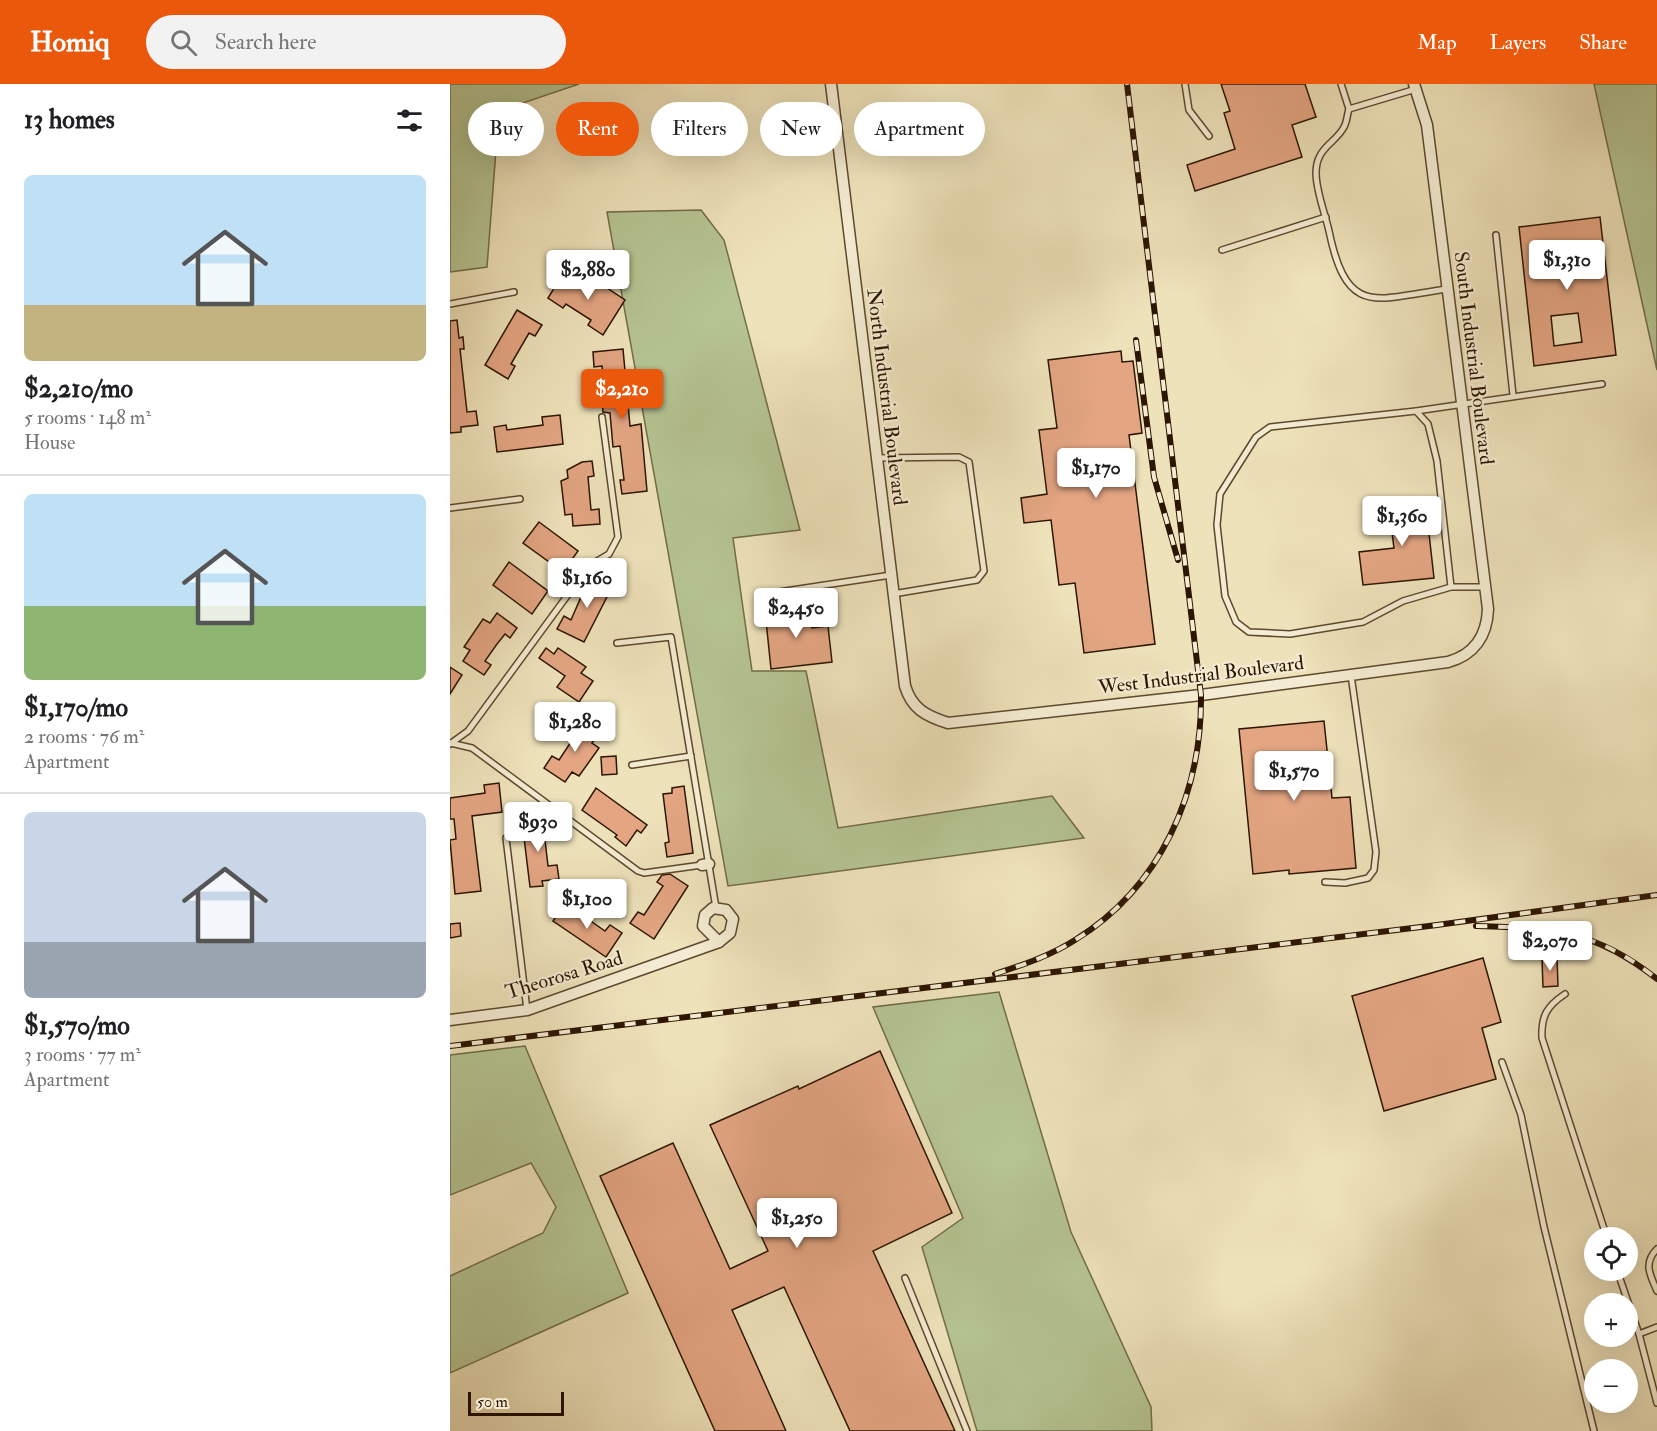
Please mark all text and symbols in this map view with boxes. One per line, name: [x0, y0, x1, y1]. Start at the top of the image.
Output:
search box: [146, 15, 566, 69]
text: Homiq: [30, 25, 110, 60]
icon: search: [167, 26, 200, 59]
text: Search here: [215, 28, 316, 56]
text: Map: [1417, 29, 1457, 56]
text: Layers: [1490, 29, 1546, 56]
text: Share: [1579, 29, 1627, 56]
chip: Buy: [468, 102, 544, 156]
chip: Rent: [556, 102, 639, 156]
chip: Filters: [651, 102, 748, 156]
chip: New: [760, 102, 842, 156]
chip: Apartment: [854, 102, 985, 156]
text: 13 homes: [24, 104, 115, 136]
icon: filters: [393, 104, 426, 137]
icon: home: [171, 214, 279, 322]
pin: $1,310: [1518, 240, 1616, 291]
text: $1,310: [1543, 247, 1591, 272]
pin: $2,880: [539, 250, 637, 301]
street label: South Industrial Boulevard: [1449, 250, 1500, 466]
text: $2,880: [560, 257, 616, 282]
street label: North Industrial Boulevard: [861, 287, 913, 507]
pin: $2,210: [573, 369, 671, 420]
text: $2,210/mo: [24, 373, 133, 405]
text: $2,210: [595, 376, 649, 401]
text: 5 rooms · 148 m²: [24, 405, 151, 430]
text: House: [24, 430, 75, 455]
pin: $1,170: [1047, 448, 1145, 499]
text: $1,170: [1071, 455, 1121, 480]
pin: $1,360: [1353, 496, 1451, 547]
text: $1,360: [1376, 503, 1428, 528]
icon: home: [171, 533, 279, 641]
pin: $1,160: [538, 558, 636, 609]
text: $1,160: [562, 565, 612, 590]
pin: $2,450: [747, 588, 845, 639]
text: $2,450: [768, 595, 824, 620]
street label: West Industrial Boulevard: [1096, 650, 1305, 700]
text: $1,170/mo: [24, 692, 128, 724]
pin: $1,280: [526, 702, 624, 753]
text: $1,280: [549, 709, 602, 734]
text: 2 rooms · 76 m²: [24, 724, 144, 749]
text: Apartment: [24, 749, 109, 774]
pin: $1,570: [1245, 751, 1343, 802]
text: $1,570: [1268, 758, 1320, 783]
pin: $930: [502, 802, 574, 853]
text: $930: [518, 809, 558, 834]
icon: home: [171, 851, 279, 959]
pin: $1,100: [538, 879, 636, 930]
text: $1,100: [562, 886, 612, 911]
pin: $2,070: [1501, 921, 1599, 972]
text: $2,070: [1522, 928, 1578, 953]
street label: Theorosa Road: [502, 945, 626, 1005]
text: $1,570/mo: [24, 1010, 130, 1042]
text: 3 rooms · 77 m²: [24, 1042, 141, 1067]
text: Apartment: [24, 1067, 109, 1092]
pin: $1,250: [748, 1198, 846, 1249]
text: $1,250: [771, 1205, 823, 1230]
map controls: [1584, 1227, 1638, 1413]
button: locate: [1584, 1227, 1638, 1281]
button: +: [1584, 1293, 1638, 1347]
button: −: [1584, 1359, 1638, 1413]
scale bar: [468, 1389, 564, 1416]
text: 50 m: [477, 1392, 508, 1412]

